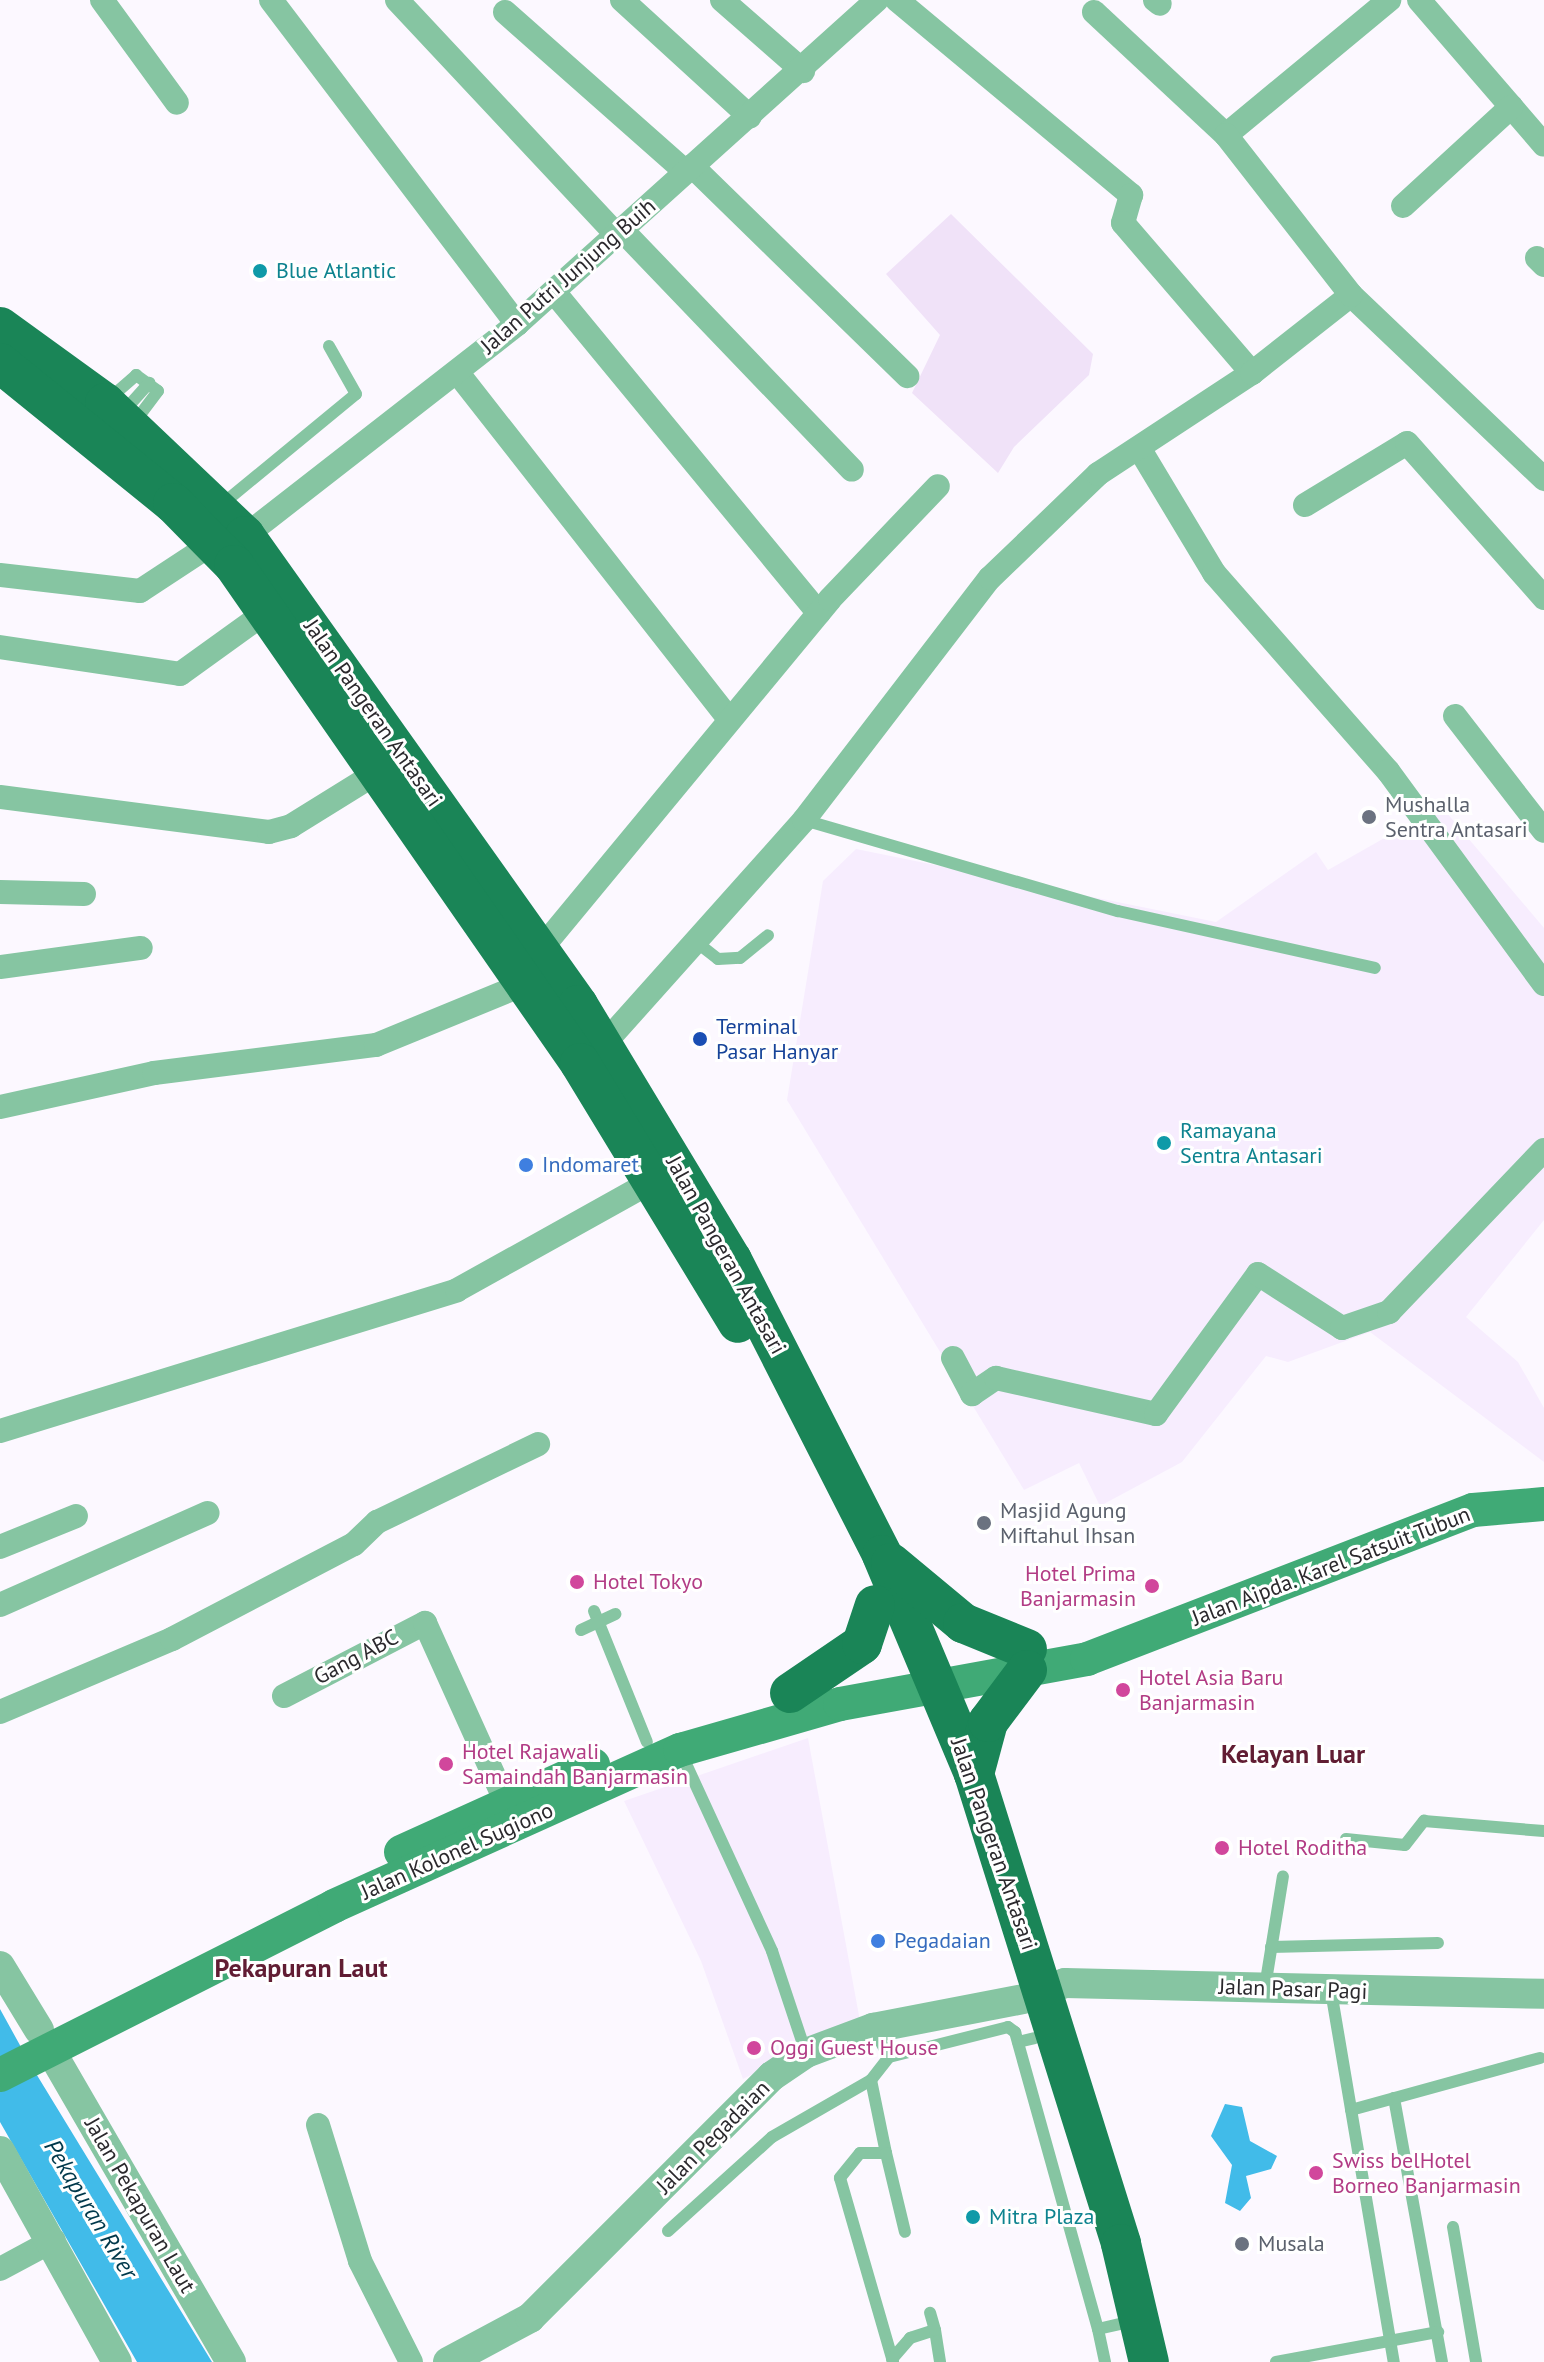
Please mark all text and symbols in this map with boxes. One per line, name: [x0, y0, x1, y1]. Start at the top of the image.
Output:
street label: Jalan Putri Junjung Buih: [475, 193, 661, 359]
place label: Blue Atlantic: [276, 258, 397, 284]
marker: Blue Atlantic: [251, 262, 269, 280]
street label: Jalan Pangeran Antasari: [298, 614, 448, 812]
place label: Mushalla Sentra Antasari: [1385, 791, 1528, 842]
marker: Mushalla Sentra Antasari: [1360, 808, 1378, 826]
place label: Terminal Pasar Hanyar: [716, 1013, 838, 1064]
marker: Terminal Pasar Hanyar: [691, 1030, 709, 1048]
place label: Ramayana Sentra Antasari: [1180, 1117, 1323, 1168]
marker: Ramayana Sentra Antasari: [1155, 1134, 1173, 1152]
street label: Jalan Pangeran Antasari: [660, 1151, 792, 1359]
place label: Indomaret: [542, 1152, 639, 1178]
marker: Indomaret: [517, 1156, 535, 1174]
place label: Masjid Agung Miftahul Ihsan: [1000, 1497, 1135, 1548]
street label: Jalan Aipda. Karel Satsuit Tubun: [1187, 1500, 1475, 1632]
marker: Masjid Agung Miftahul Ihsan: [975, 1514, 993, 1532]
place label: Hotel Prima Banjarmasin: [1020, 1560, 1136, 1612]
place label: Hotel Tokyo: [593, 1569, 704, 1595]
marker: Hotel Tokyo: [568, 1573, 586, 1591]
marker: Hotel Prima Banjarmasin: [1143, 1577, 1161, 1595]
street label: Gang ABC: [309, 1624, 403, 1690]
place label: Hotel Asia Baru Banjarmasin: [1139, 1664, 1284, 1716]
marker: Hotel Asia Baru Banjarmasin: [1114, 1681, 1132, 1699]
street label: Jalan Pangeran Antasari: [945, 1734, 1043, 1954]
place label: Hotel Rajawali Samaindah Banjarmasin: [462, 1738, 688, 1790]
district label: Kelayan Luar: [1221, 1738, 1365, 1770]
marker: Hotel Rajawali Samaindah Banjarmasin: [437, 1755, 455, 1773]
street label: Jalan Kolonel Sugiono: [357, 1797, 557, 1905]
place label: Hotel Roditha: [1238, 1835, 1367, 1861]
marker: Hotel Roditha: [1213, 1839, 1231, 1857]
place label: Pegadaian: [894, 1928, 991, 1954]
marker: Pegadaian: [869, 1932, 887, 1950]
district label: Pekapuran Laut: [215, 1952, 387, 1984]
street label: Jalan Pasar Pagi: [1218, 1973, 1368, 2005]
place label: Oggi Guest House: [770, 2035, 938, 2061]
marker: Oggi Guest House: [745, 2039, 763, 2057]
street label: Jalan Pegadaian: [651, 2075, 775, 2199]
street label: Jalan Pekapuran Laut: [79, 2113, 201, 2297]
water label: Pekapuran River: [38, 2134, 144, 2284]
place label: Swiss belHotel Borneo Banjarmasin: [1332, 2147, 1521, 2198]
marker: Swiss belHotel Borneo Banjarmasin: [1307, 2164, 1325, 2182]
place label: Mitra Plaza: [989, 2204, 1094, 2230]
marker: Mitra Plaza: [964, 2208, 982, 2226]
place label: Musala: [1258, 2231, 1325, 2257]
marker: Musala: [1233, 2235, 1251, 2253]

